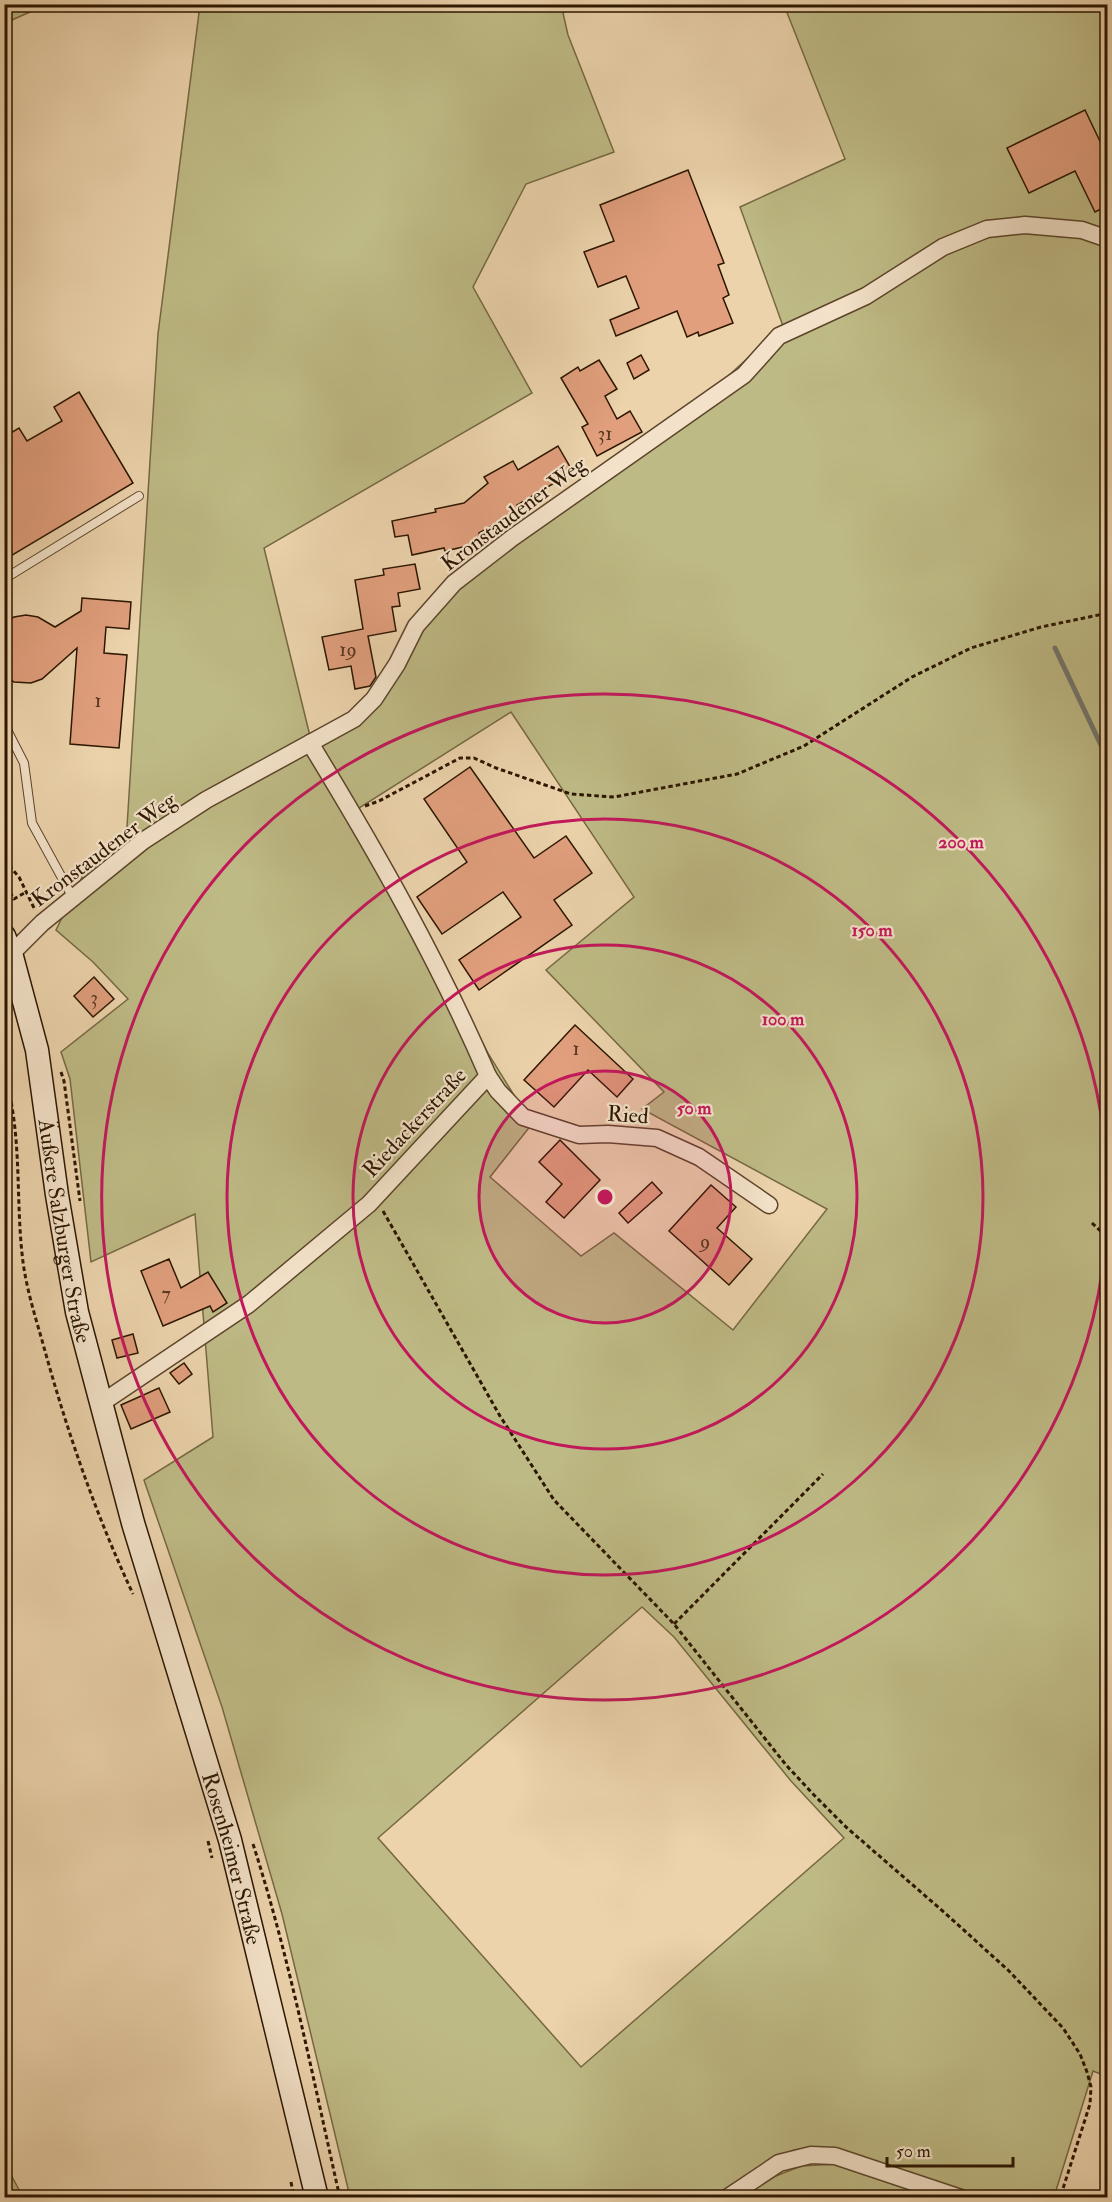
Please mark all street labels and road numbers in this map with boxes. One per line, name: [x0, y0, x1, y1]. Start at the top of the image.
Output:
street label: Kronstaudener Weg: [436, 449, 593, 577]
street label: Kronstaudener Weg: [26, 785, 183, 913]
street label: Riedackerstraße: [357, 1062, 473, 1183]
street label: Ried: [606, 1100, 650, 1130]
street label: Äußere Salzburger Straße: [32, 1116, 98, 1346]
street label: Rosenheimer Straße: [195, 1769, 268, 1948]

